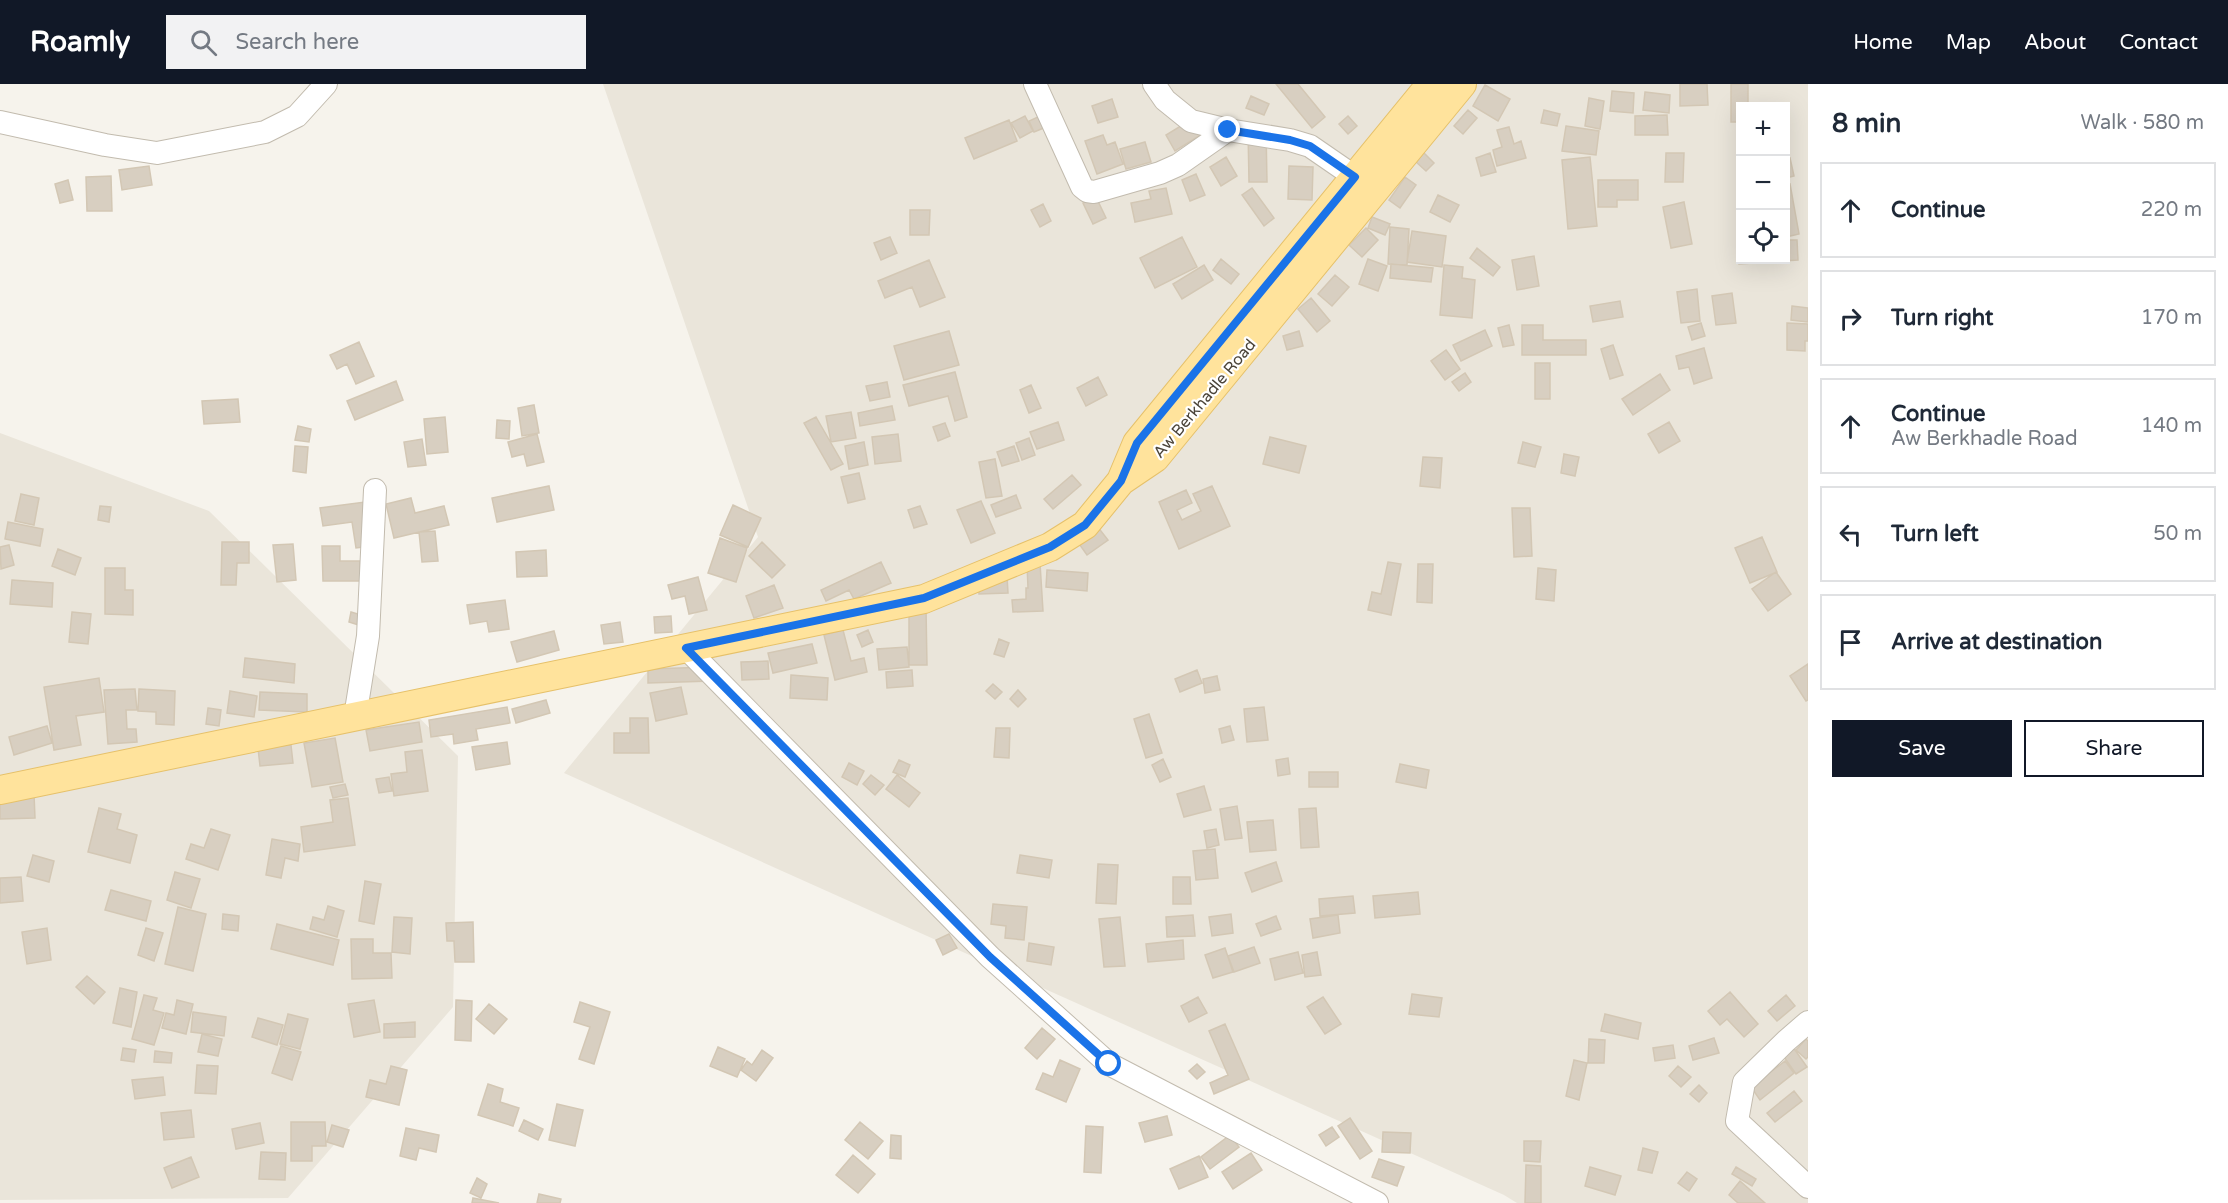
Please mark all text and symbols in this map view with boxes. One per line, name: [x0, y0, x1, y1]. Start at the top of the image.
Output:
search box: [166, 15, 586, 69]
text: Roamly: [30, 25, 130, 59]
icon: search: [187, 26, 220, 59]
text: Search here: [235, 29, 359, 55]
text: Home: [1853, 30, 1913, 55]
text: Map: [1946, 30, 1991, 55]
text: About: [2024, 30, 2086, 55]
text: Contact: [2119, 30, 2198, 55]
map controls: [1736, 102, 1790, 264]
button: +: [1736, 102, 1790, 156]
text: 8 min: [1832, 108, 1901, 139]
text: Walk · 580 m: [2081, 111, 2204, 135]
route end: [1214, 116, 1240, 142]
button: −: [1736, 156, 1790, 210]
icon: ahead: [1834, 194, 1867, 227]
text: Continue: [1891, 197, 1986, 223]
text: 220 m: [2141, 198, 2202, 222]
button: locate: [1736, 210, 1790, 264]
icon: right: [1834, 302, 1867, 335]
text: Turn right: [1891, 305, 1993, 331]
text: 170 m: [2141, 306, 2202, 330]
street label: Aw Berkhadle Road: [1149, 335, 1260, 462]
text: Continue: [1891, 401, 1986, 427]
icon: ahead: [1834, 410, 1867, 443]
text: 140 m: [2141, 414, 2202, 438]
text: Aw Berkhadle Road: [1891, 427, 2078, 451]
icon: left: [1834, 518, 1867, 551]
text: Turn left: [1891, 521, 1979, 547]
text: 50 m: [2153, 522, 2202, 546]
icon: arrive: [1834, 626, 1867, 659]
text: Arrive at destination: [1891, 629, 2102, 655]
button: Save: [1832, 720, 2012, 777]
button: Share: [2024, 720, 2204, 777]
route start: [1095, 1050, 1121, 1076]

